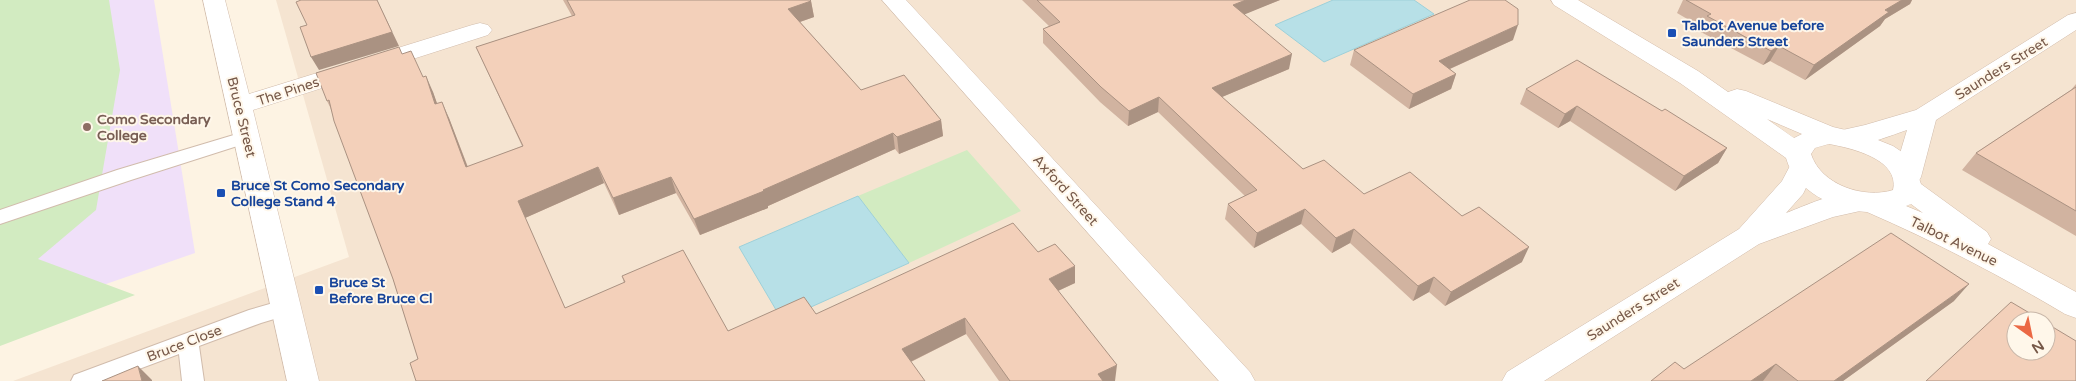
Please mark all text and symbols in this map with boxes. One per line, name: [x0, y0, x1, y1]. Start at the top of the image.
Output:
place label: Talbot Avenue before Saunders Street: [1681, 17, 1824, 50]
marker: Talbot Avenue before Saunders Street: [1666, 27, 1678, 39]
street label: Saunders Street: [1952, 33, 2051, 104]
street label: The Pines: [255, 73, 322, 110]
street label: Bruce Street: [223, 75, 260, 160]
place label: Como Secondary College: [97, 111, 211, 144]
marker: Como Secondary College: [81, 121, 93, 133]
street label: Axford Street: [1029, 151, 1102, 230]
place label: Bruce St Como Secondary College Stand 4: [231, 177, 405, 210]
marker: Bruce St Como Secondary College Stand 4: [215, 187, 227, 199]
street label: Talbot Avenue: [1907, 213, 2000, 270]
place label: Bruce St Before Bruce Cl: [329, 274, 432, 307]
street label: Saunders Street: [1584, 274, 1683, 345]
marker: Bruce St Before Bruce Cl: [313, 284, 325, 296]
north arrow: [2006, 311, 2056, 361]
street label: Bruce Close: [144, 321, 224, 366]
text: N: [2028, 336, 2047, 357]

